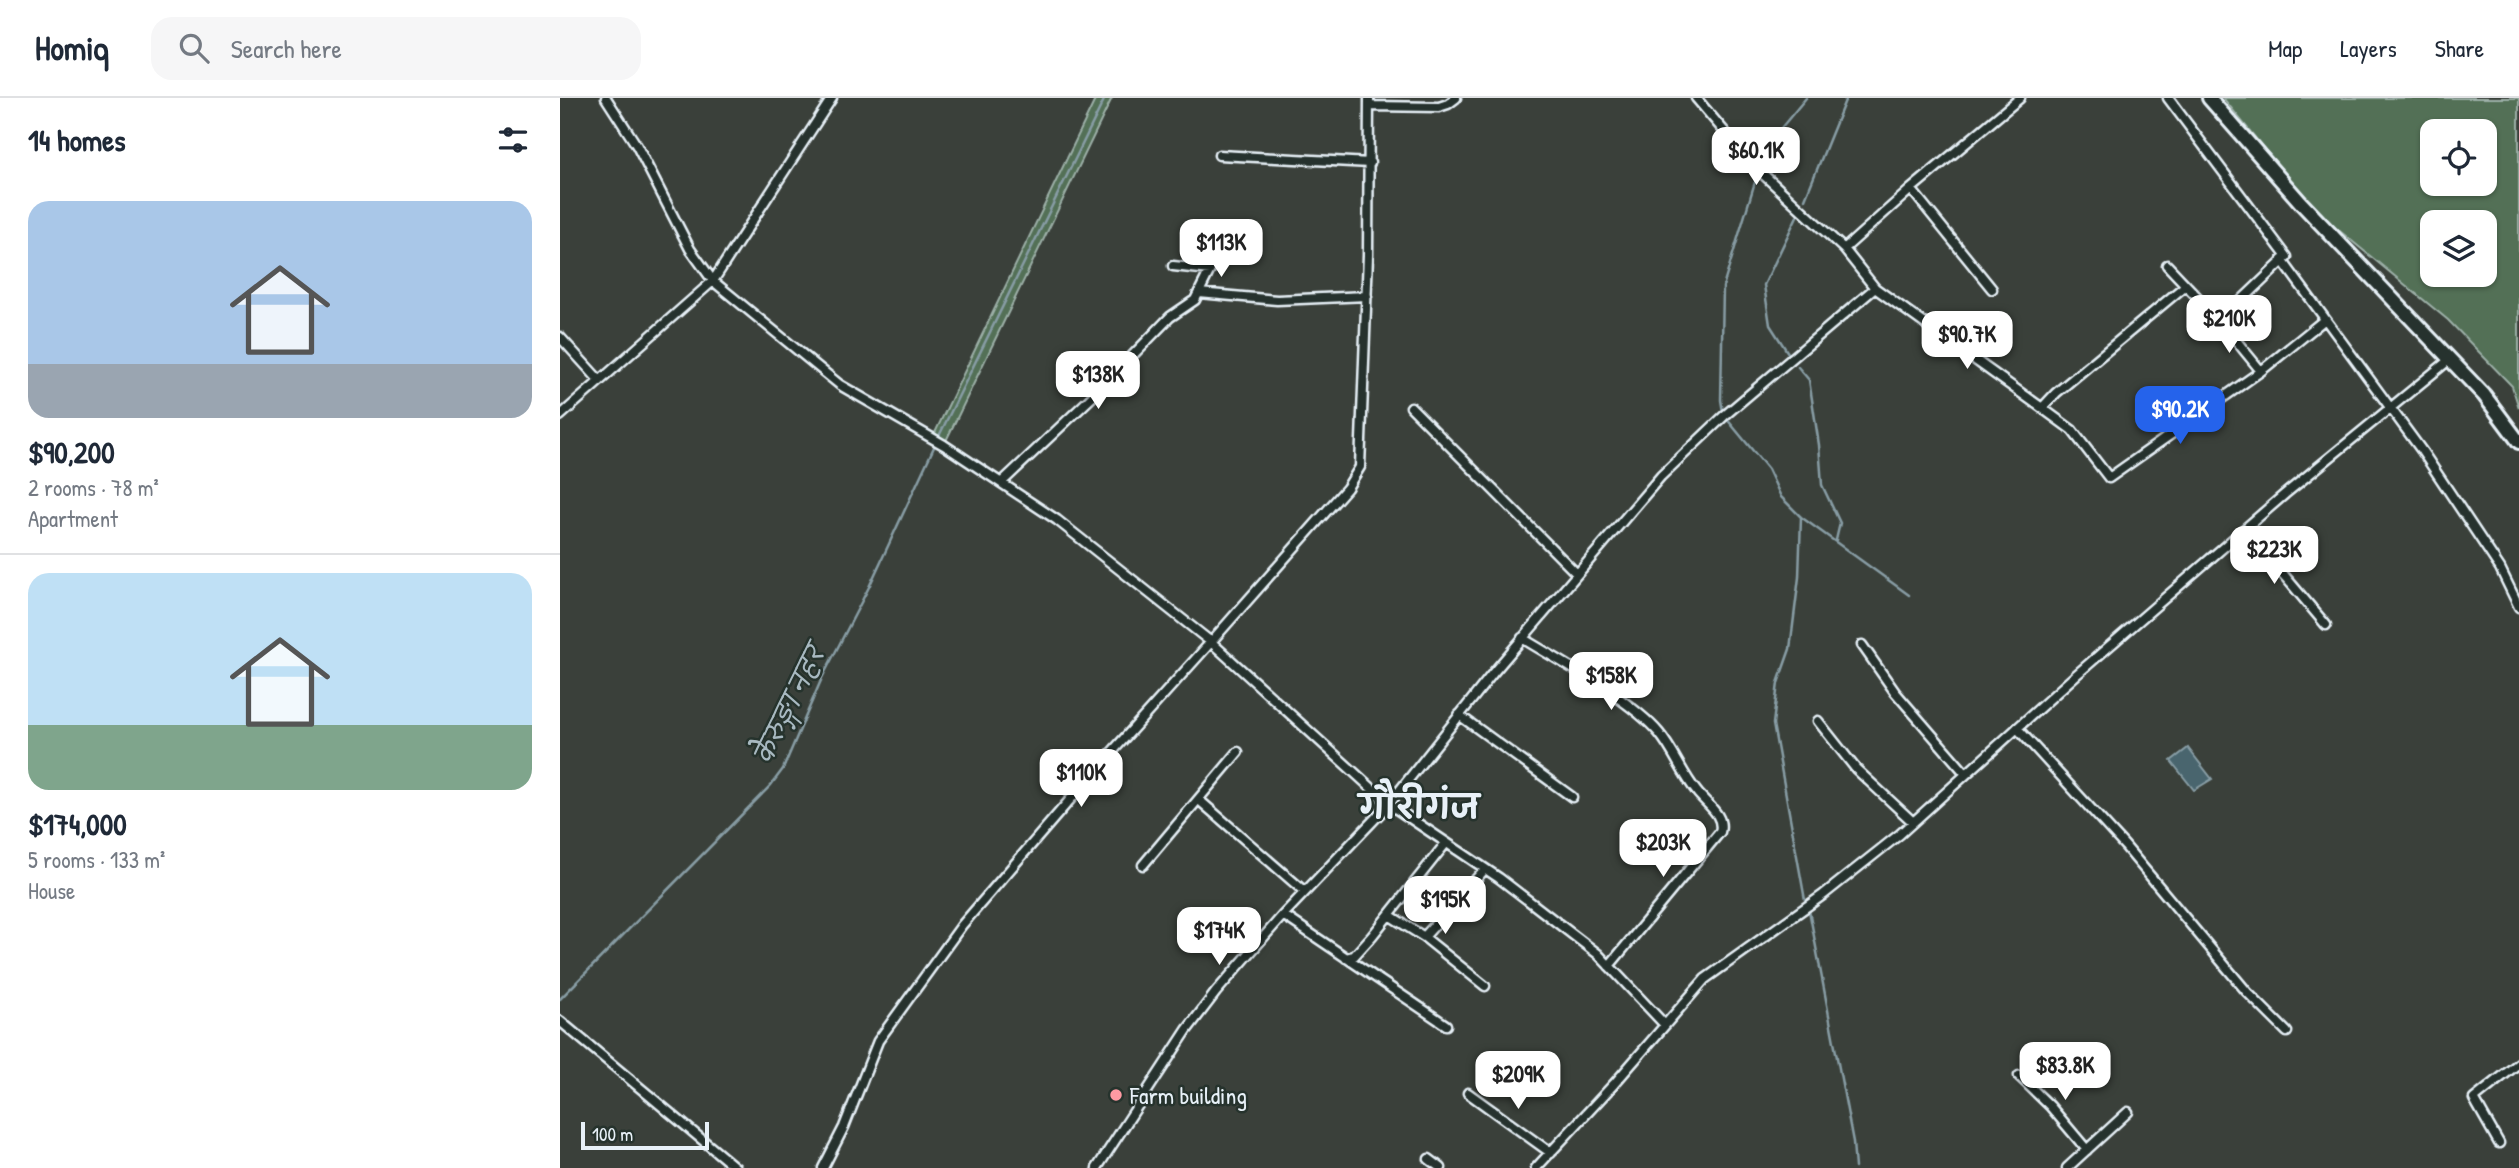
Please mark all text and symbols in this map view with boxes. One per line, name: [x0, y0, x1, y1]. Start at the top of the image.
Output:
search box: [151, 17, 641, 80]
text: Homiq: [35, 26, 109, 70]
icon: search: [175, 29, 213, 67]
text: Search here: [231, 31, 342, 66]
text: Map: [2268, 32, 2302, 64]
text: Layers: [2340, 32, 2397, 64]
text: Share: [2435, 32, 2484, 64]
map controls: [2420, 119, 2497, 287]
button: locate: [2420, 119, 2497, 196]
text: 14 homes: [28, 120, 126, 160]
icon: filters: [494, 121, 532, 159]
pin: $60.1K: [1699, 127, 1813, 187]
text: $60.1K: [1728, 134, 1784, 165]
button: layers: [2420, 210, 2497, 287]
pin: $113K: [1172, 220, 1270, 279]
text: $113K: [1196, 226, 1246, 257]
icon: home: [217, 247, 343, 373]
pin: $210K: [2180, 296, 2278, 355]
text: $210K: [2202, 302, 2256, 333]
pin: $90.7K: [1910, 312, 2024, 371]
text: $90.7K: [1938, 318, 1996, 349]
pin: $138K: [1049, 352, 1147, 411]
text: $138K: [1072, 358, 1124, 389]
pin: $90.2K: [2123, 386, 2237, 446]
text: $90.2K: [2151, 393, 2209, 424]
text: $90,200: [28, 432, 115, 472]
text: 2 rooms · 78 m²: [28, 472, 159, 503]
text: Apartment: [28, 503, 118, 534]
pin: $223K: [2225, 526, 2323, 586]
text: $223K: [2246, 533, 2302, 564]
icon: home: [217, 619, 343, 745]
water label: केेरुङ्गा नहर: [742, 632, 838, 771]
pin: $158K: [1562, 652, 1660, 712]
text: $158K: [1585, 659, 1637, 690]
pin: $110K: [1032, 750, 1130, 809]
text: $110K: [1056, 756, 1106, 787]
district label: गौरीगंज: [1356, 778, 1482, 828]
text: $174,000: [28, 804, 127, 844]
pin: $203K: [1614, 820, 1712, 879]
text: $203K: [1635, 826, 1691, 857]
text: 5 rooms · 133 m²: [28, 844, 165, 875]
text: House: [28, 875, 75, 906]
pin: $195K: [1396, 876, 1494, 936]
text: $195K: [1420, 883, 1470, 914]
pin: $174K: [1170, 908, 1268, 967]
text: $174K: [1193, 914, 1245, 945]
pin: $83.8K: [2008, 1042, 2122, 1102]
text: $83.8K: [2036, 1049, 2094, 1080]
pin: $209K: [1469, 1052, 1567, 1111]
text: $209K: [1491, 1058, 1545, 1089]
place label: Farm building: [1129, 1079, 1247, 1111]
marker: Farm building: [1108, 1087, 1124, 1103]
scale bar: [581, 1119, 709, 1151]
text: 100 m: [592, 1121, 633, 1147]

